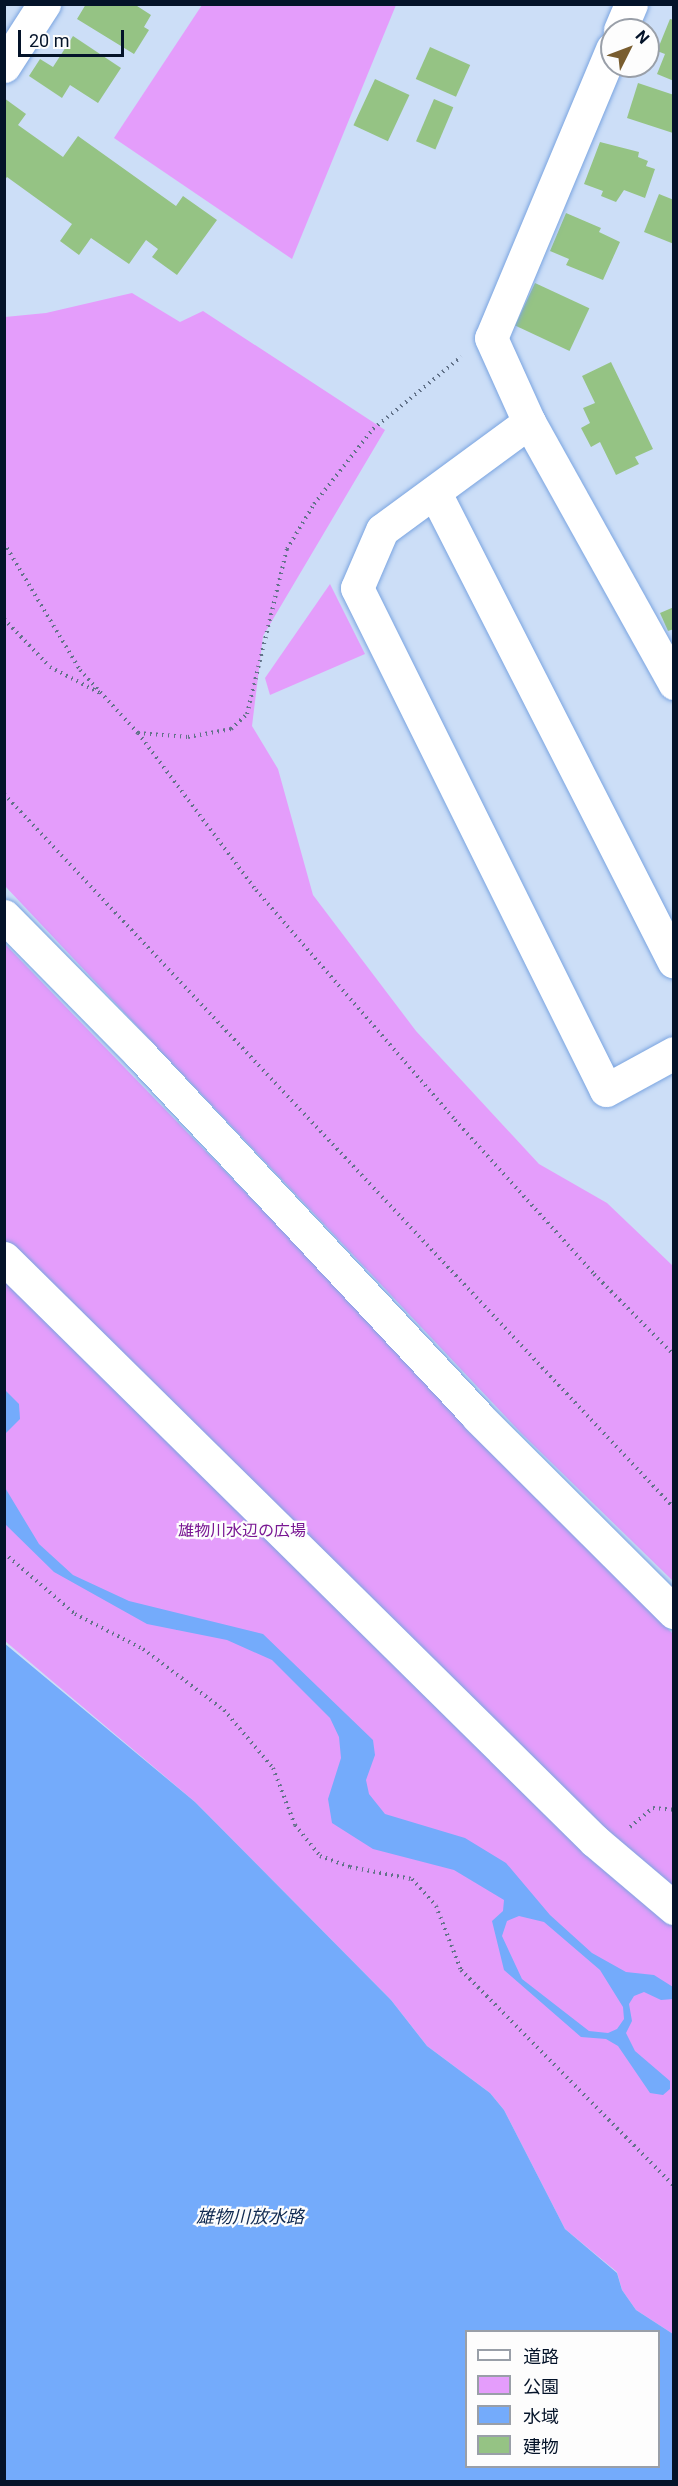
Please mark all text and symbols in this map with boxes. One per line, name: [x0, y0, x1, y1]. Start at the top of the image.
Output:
scale bar: [21, 18, 128, 56]
north arrow: [600, 18, 660, 78]
text: N: [631, 26, 653, 48]
text: 20 m: [29, 30, 69, 51]
park label: 雄物川水辺の広場: [178, 1521, 306, 1541]
water label: 雄物川放水路: [196, 2206, 304, 2228]
legend: [465, 2330, 660, 2468]
text: 道路: [523, 2346, 559, 2367]
text: 公園: [523, 2376, 559, 2397]
text: 水域: [523, 2406, 559, 2427]
text: 建物: [523, 2436, 559, 2457]

